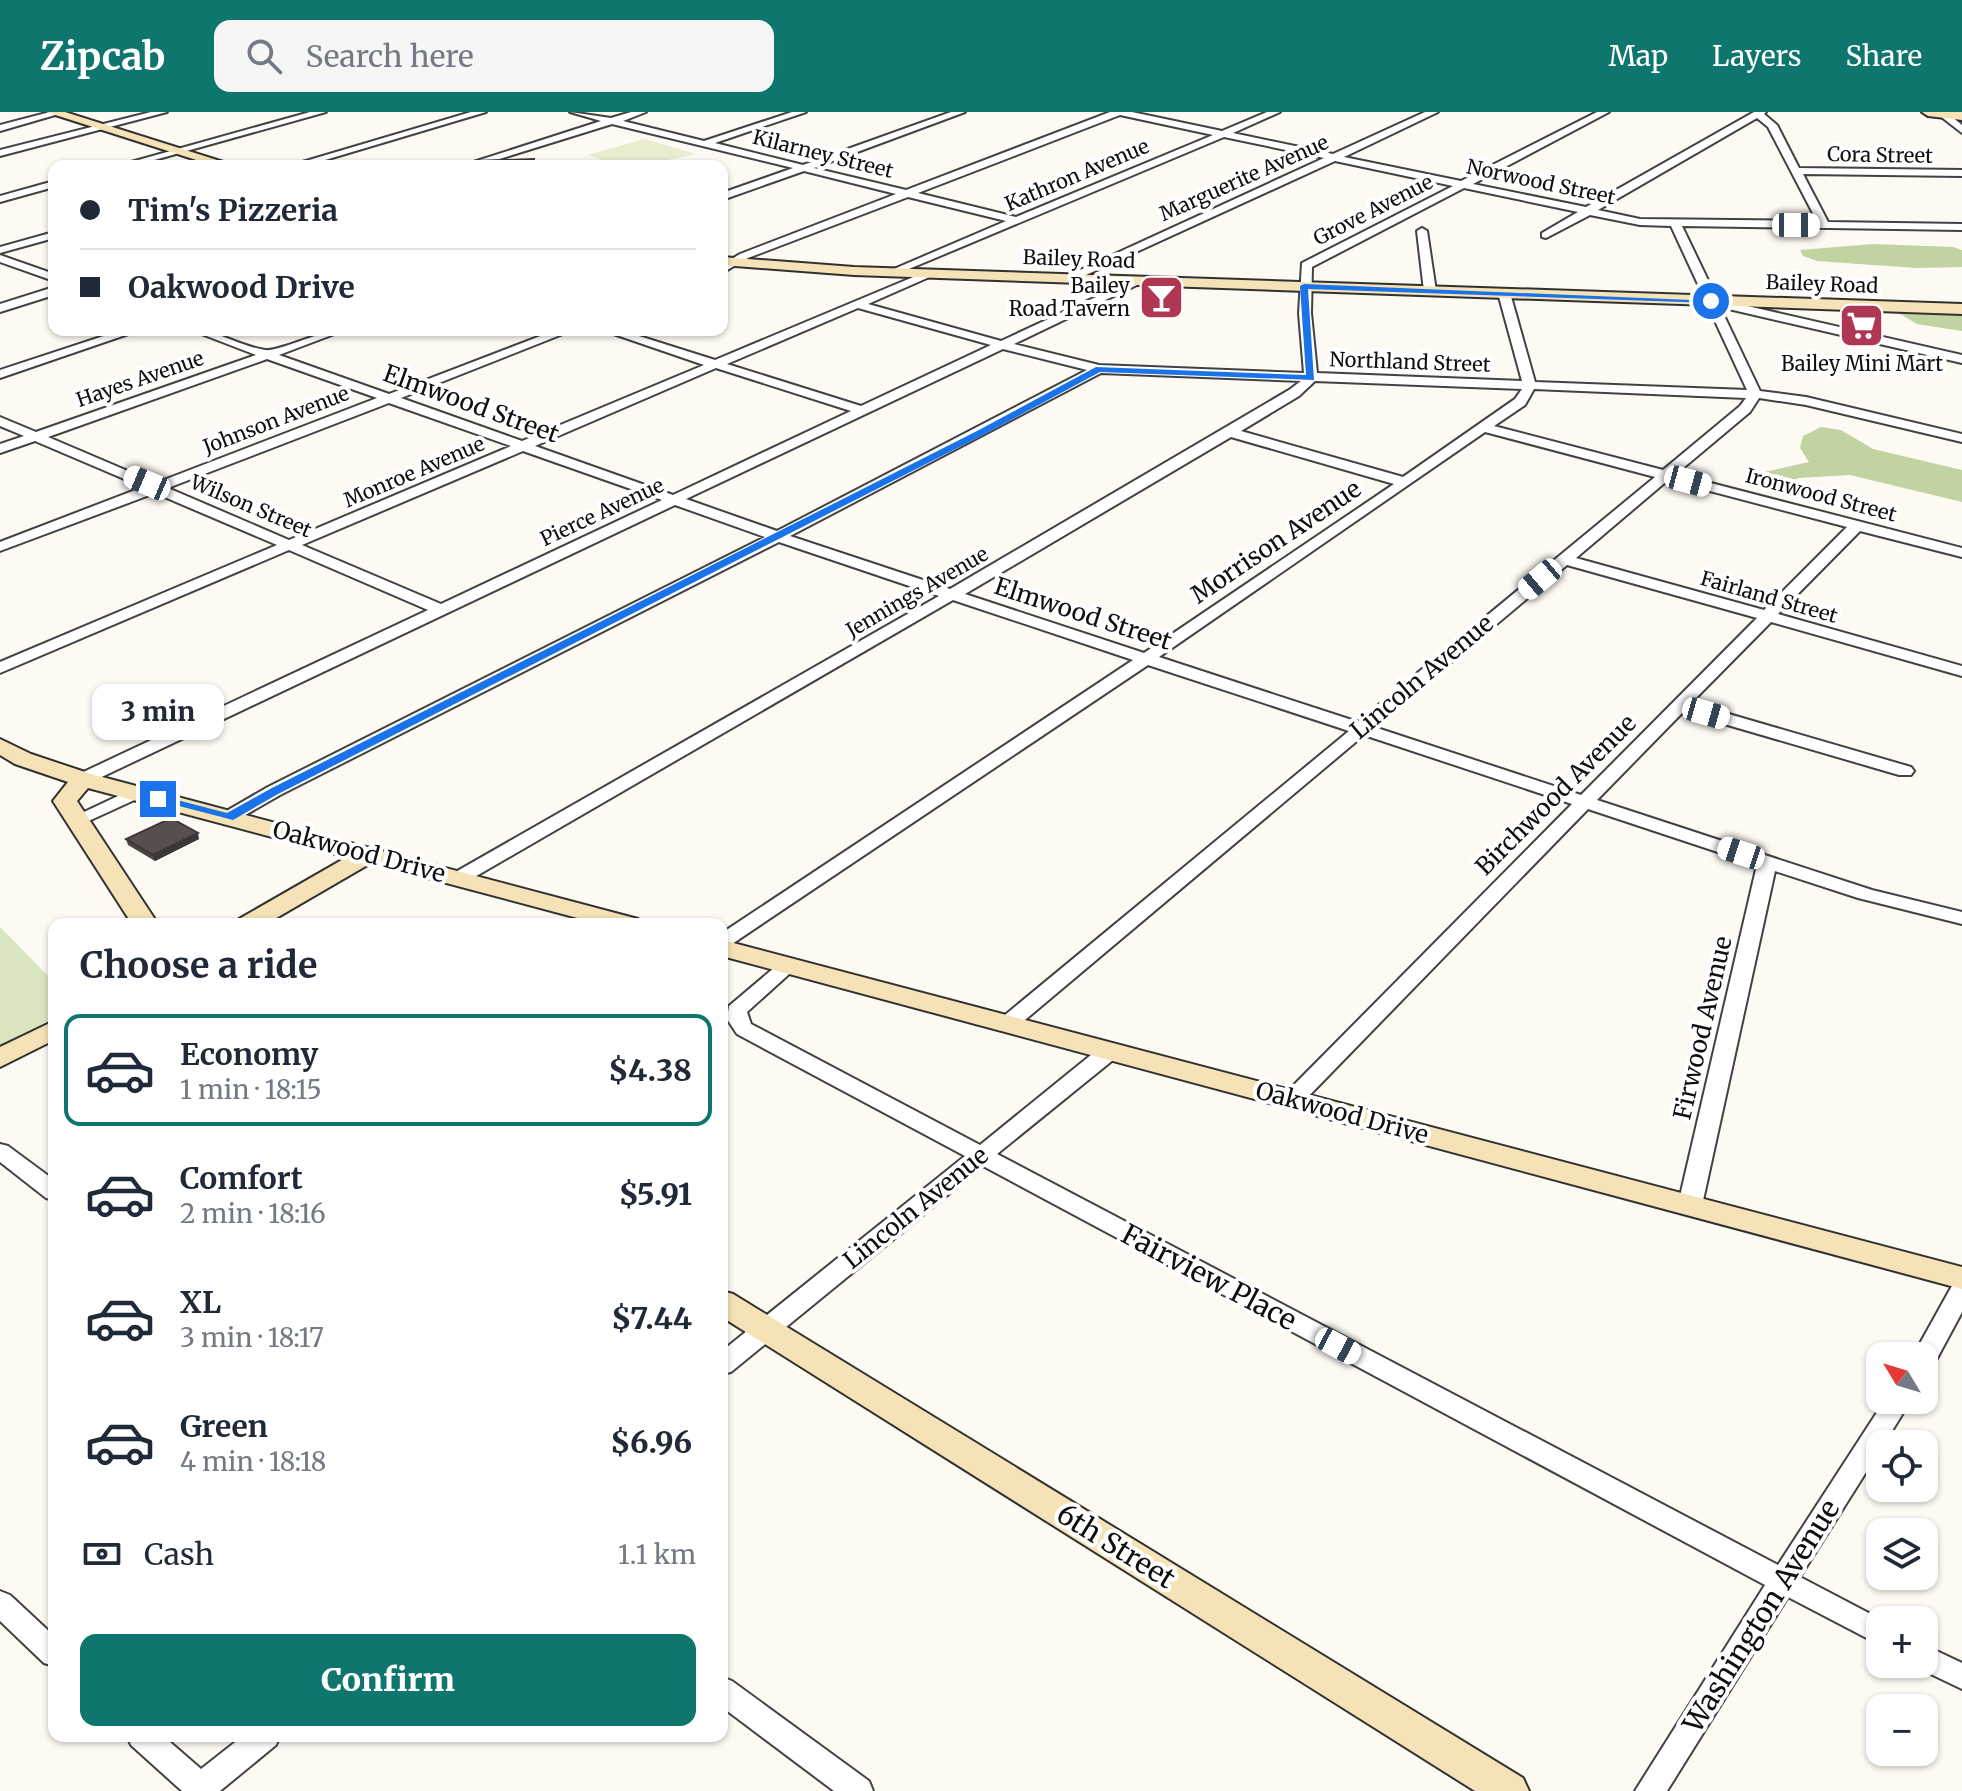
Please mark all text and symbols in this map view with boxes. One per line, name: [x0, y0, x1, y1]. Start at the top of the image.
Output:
search box: [214, 20, 774, 92]
text: Zipcab: [40, 33, 166, 80]
icon: search: [242, 34, 286, 78]
text: Search here: [306, 37, 474, 75]
text: Map: [1608, 38, 1668, 74]
text: Layers: [1712, 38, 1801, 74]
text: Share: [1845, 38, 1922, 74]
street label: Kilarney Street: [750, 124, 896, 183]
street label: Marguerite Avenue: [1155, 129, 1332, 226]
street label: Kathron Avenue: [1001, 133, 1153, 216]
street label: Cora Street: [1827, 141, 1933, 168]
street label: Norwood Street: [1464, 154, 1618, 210]
street label: Grove Avenue: [1309, 169, 1437, 250]
text: Tim's Pizzeria: [128, 191, 338, 229]
car: [1772, 213, 1820, 237]
street label: Bailey Road: [1022, 244, 1136, 273]
text: Oakwood Drive: [128, 268, 355, 306]
street label: Bailey Road: [1765, 269, 1879, 298]
place label: Bailey Road Tavern: [1009, 273, 1130, 321]
bar icon: Bailey Road Tavern: [1137, 273, 1185, 321]
route start: [1693, 283, 1729, 319]
supermarket icon: Bailey Mini Mart: [1838, 301, 1886, 349]
street label: Hayes Avenue: [73, 345, 207, 412]
street label: Northland Street: [1329, 346, 1491, 377]
place label: Bailey Mini Mart: [1781, 351, 1943, 376]
street label: Elmwood Street: [379, 357, 564, 450]
street label: Johnson Avenue: [198, 380, 352, 459]
street label: Monroe Avenue: [340, 431, 488, 512]
street label: Ironwood Street: [1743, 462, 1900, 527]
car: [120, 463, 174, 503]
car: [1662, 463, 1714, 499]
street label: Wilson Street: [186, 468, 316, 542]
street label: Pierce Avenue: [536, 472, 668, 551]
street label: Morrison Avenue: [1185, 473, 1367, 610]
street label: Jennings Avenue: [840, 541, 992, 643]
car: [1514, 554, 1566, 604]
street label: Fairland Street: [1698, 565, 1841, 628]
street label: Elmwood Street: [991, 570, 1176, 657]
street label: Lincoln Avenue: [1344, 608, 1500, 746]
callout: 3 min: [92, 683, 224, 739]
text: 3 min: [121, 695, 195, 728]
car: [1680, 695, 1732, 731]
street label: Birchwood Avenue: [1469, 708, 1643, 882]
route end: [140, 781, 176, 817]
street label: Oakwood Drive: [269, 814, 449, 889]
car: [1714, 834, 1768, 872]
street label: Firwood Avenue: [1666, 933, 1739, 1123]
text: Choose a ride: [80, 943, 317, 988]
icon: car: [84, 1034, 156, 1106]
text: Economy: [180, 1035, 318, 1073]
text: $4.38: [608, 1051, 692, 1089]
text: 1 min · 18:15: [180, 1073, 322, 1106]
street label: Oakwood Drive: [1252, 1075, 1432, 1150]
street label: Lincoln Avenue: [837, 1140, 994, 1275]
icon: car: [84, 1158, 156, 1230]
text: Comfort: [180, 1159, 303, 1197]
text: $5.91: [619, 1175, 692, 1213]
text: 2 min · 18:16: [180, 1197, 326, 1230]
street label: Fairview Place: [1115, 1216, 1303, 1338]
icon: car: [84, 1282, 156, 1354]
text: XL: [180, 1283, 221, 1321]
text: $7.44: [611, 1299, 692, 1337]
text: 3 min · 18:17: [180, 1321, 324, 1354]
car: [1311, 1324, 1365, 1368]
north arrow: [1866, 1342, 1938, 1414]
map controls: [1866, 1342, 1938, 1766]
icon: car: [84, 1406, 156, 1478]
text: Green: [180, 1407, 268, 1445]
text: $6.96: [610, 1423, 692, 1461]
button: locate: [1866, 1430, 1938, 1502]
text: 4 min · 18:18: [180, 1445, 326, 1478]
street label: Washington Avenue: [1674, 1493, 1847, 1740]
street label: 6th Street: [1050, 1496, 1182, 1596]
button: layers: [1866, 1518, 1938, 1590]
icon: cash: [80, 1532, 124, 1576]
text: Cash: [144, 1535, 214, 1573]
text: 1.1 km: [618, 1538, 696, 1571]
button: +: [1866, 1606, 1938, 1678]
button: Confirm: [80, 1634, 696, 1726]
button: −: [1866, 1694, 1938, 1766]

